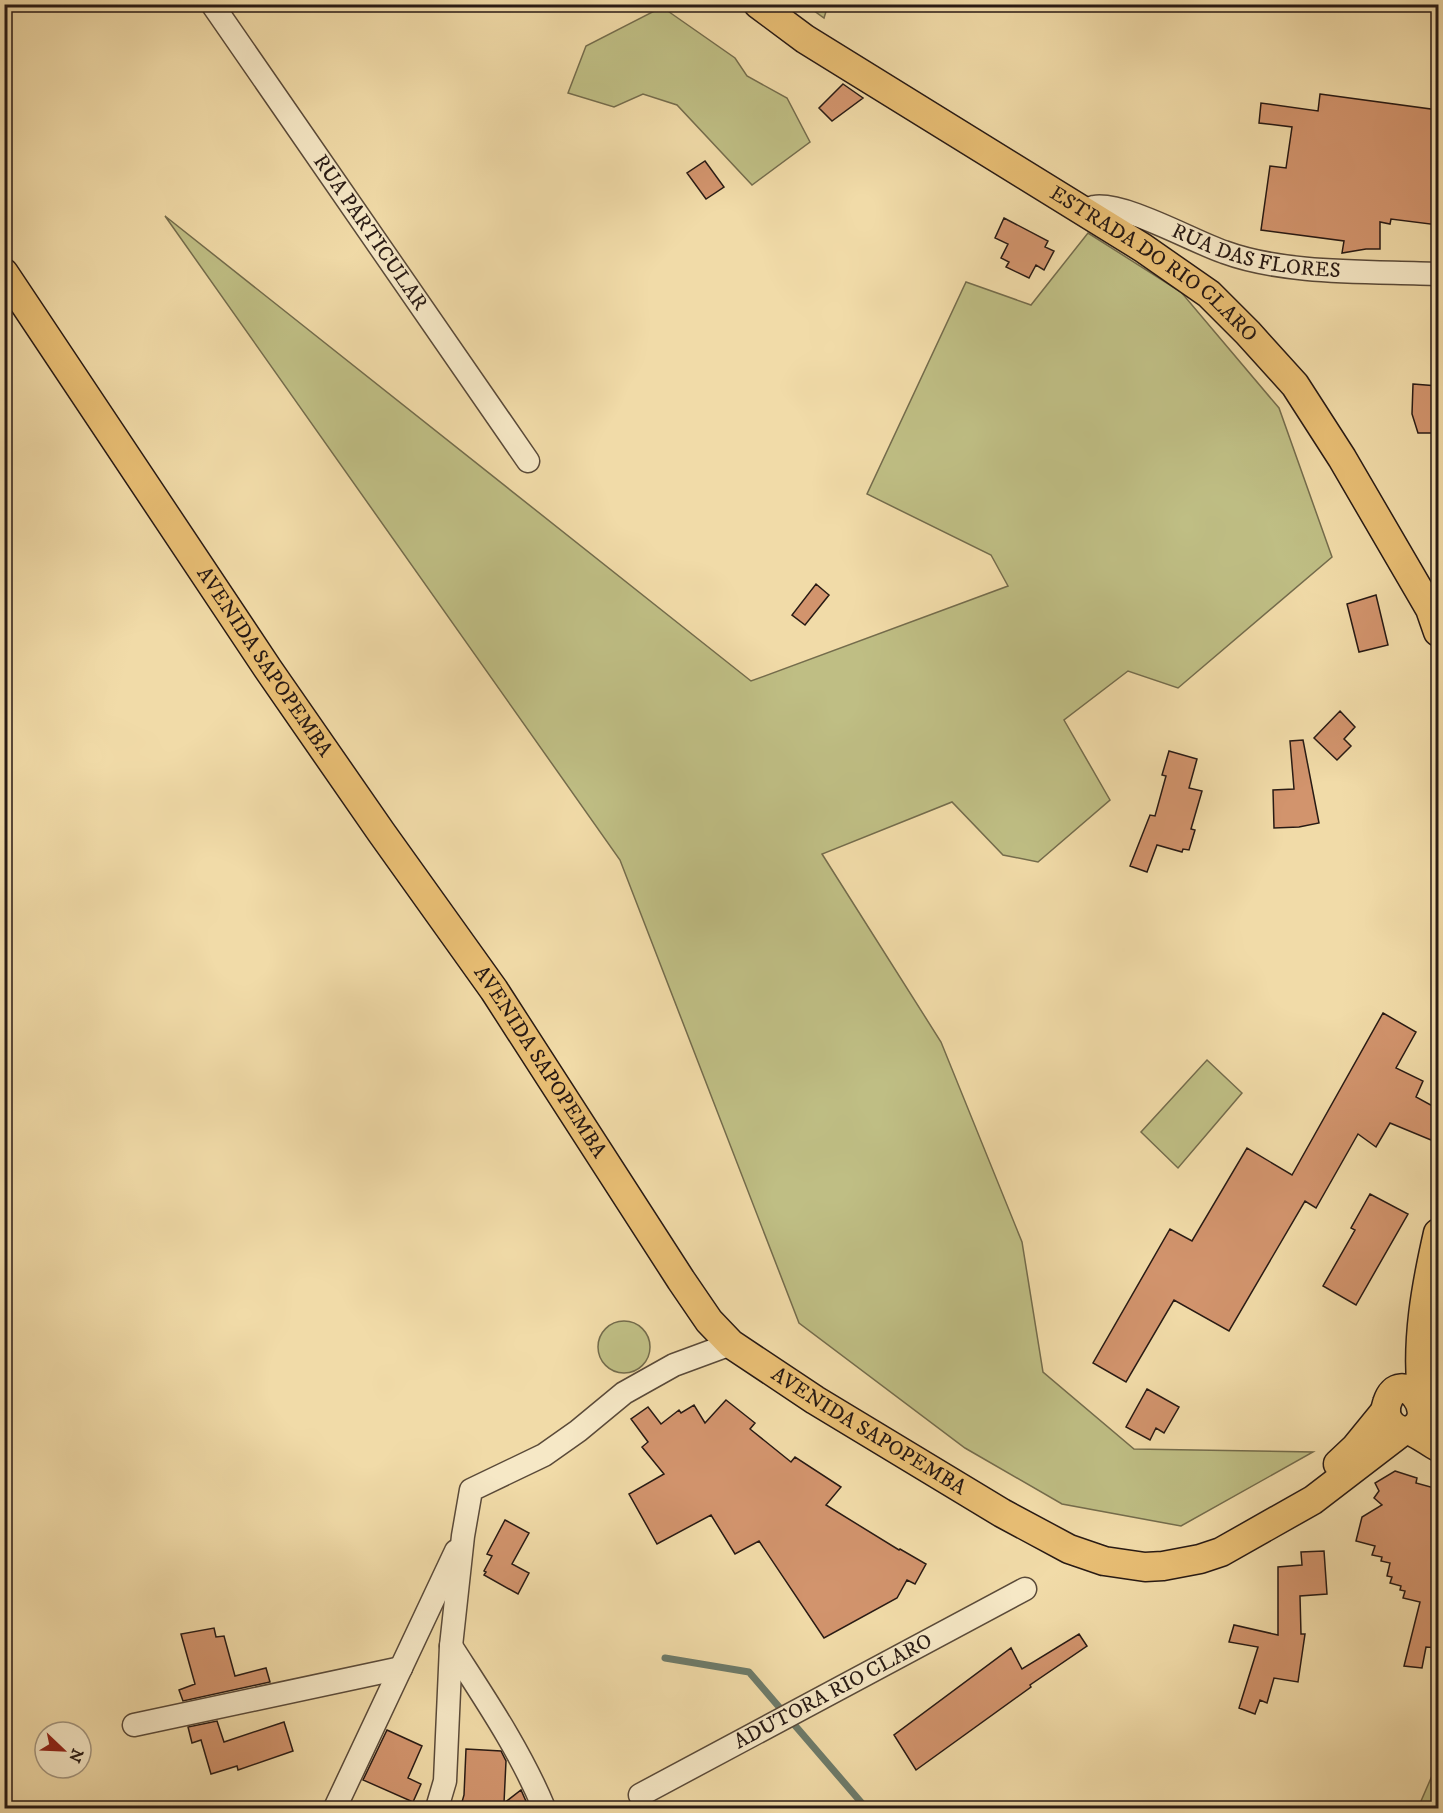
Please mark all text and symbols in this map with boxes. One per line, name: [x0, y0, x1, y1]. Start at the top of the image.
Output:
street label: RUA PARTICULAR: [307, 150, 433, 316]
street label: ESTRADA DO RIO CLARO: [1045, 180, 1263, 348]
street label: RUA DAS FLORES: [1168, 218, 1341, 284]
street label: AVENIDA SAPOPEMBA: [191, 562, 338, 763]
street label: AVENIDA SAPOPEMBA: [468, 961, 612, 1164]
street label: AVENIDA SAPOPEMBA: [766, 1361, 971, 1502]
street label: ADUTORA RIO CLARO: [730, 1628, 937, 1755]
north arrow: [33, 1720, 93, 1780]
text: N: [64, 1746, 88, 1765]

